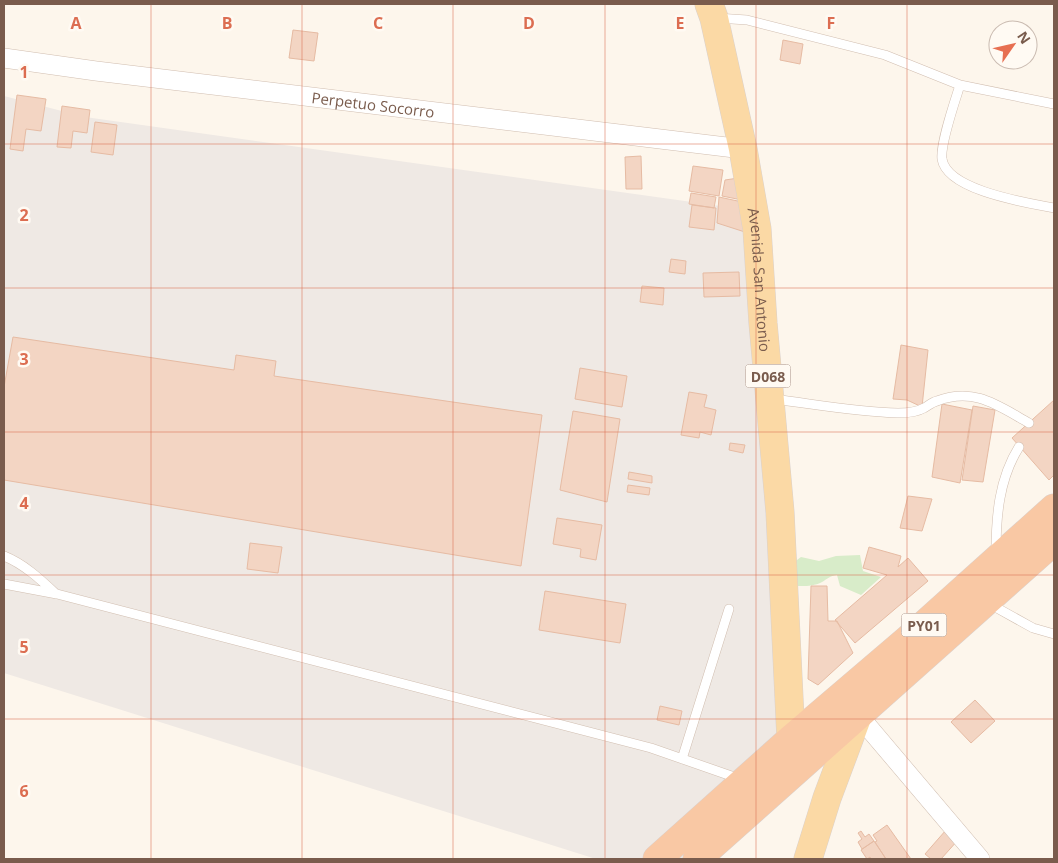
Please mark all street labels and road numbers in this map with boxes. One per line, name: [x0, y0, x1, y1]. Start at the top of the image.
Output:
street label: Perpetuo Socorro: [311, 87, 436, 122]
street label: Avenida San Antonio: [743, 206, 776, 353]
road number: D068: [746, 364, 790, 388]
road number: PY01: [902, 614, 946, 636]

